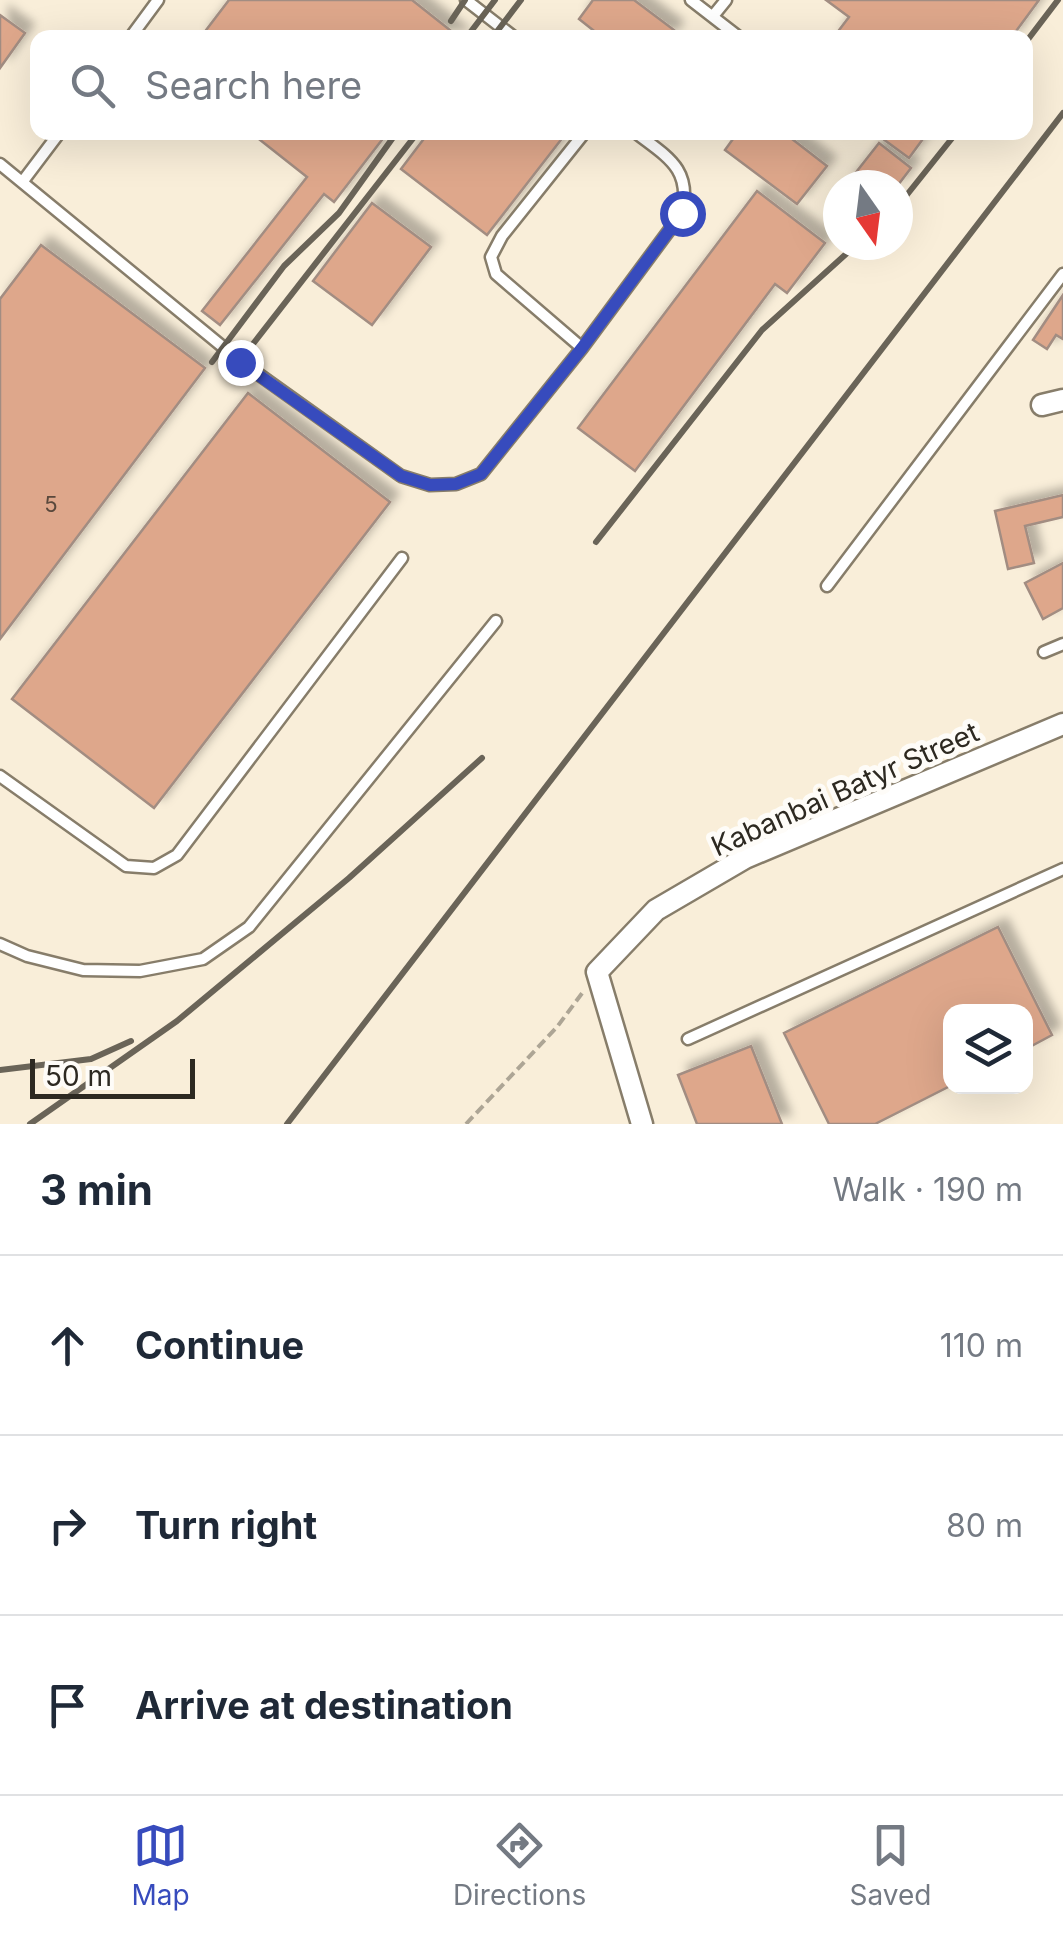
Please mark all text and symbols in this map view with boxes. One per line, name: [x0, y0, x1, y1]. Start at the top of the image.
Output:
search box: [30, 30, 1033, 140]
icon: search: [65, 58, 120, 113]
text: Search here: [145, 62, 362, 108]
north arrow: [823, 170, 913, 260]
route start: [660, 191, 706, 237]
route end: [218, 340, 264, 386]
house number: 5: [44, 491, 58, 517]
street label: Kabanbai Batyr Street: [706, 715, 984, 863]
map controls: [943, 1004, 1033, 1094]
button: layers: [943, 1004, 1033, 1094]
scale bar: [30, 1054, 195, 1098]
text: 50 m: [45, 1059, 112, 1093]
text: 3 min: [40, 1164, 153, 1215]
text: Walk · 190 m: [833, 1170, 1023, 1209]
icon: ahead: [40, 1318, 95, 1373]
text: Continue: [135, 1322, 304, 1368]
text: 110 m: [940, 1326, 1023, 1365]
icon: right: [40, 1498, 95, 1553]
text: Turn right: [135, 1502, 317, 1548]
text: 80 m: [946, 1506, 1023, 1545]
icon: arrive: [40, 1678, 95, 1733]
text: Arrive at destination: [135, 1682, 513, 1728]
tab: Map: [132, 1818, 190, 1912]
tab: Directions: [453, 1818, 586, 1912]
tab: Saved: [849, 1818, 931, 1912]

